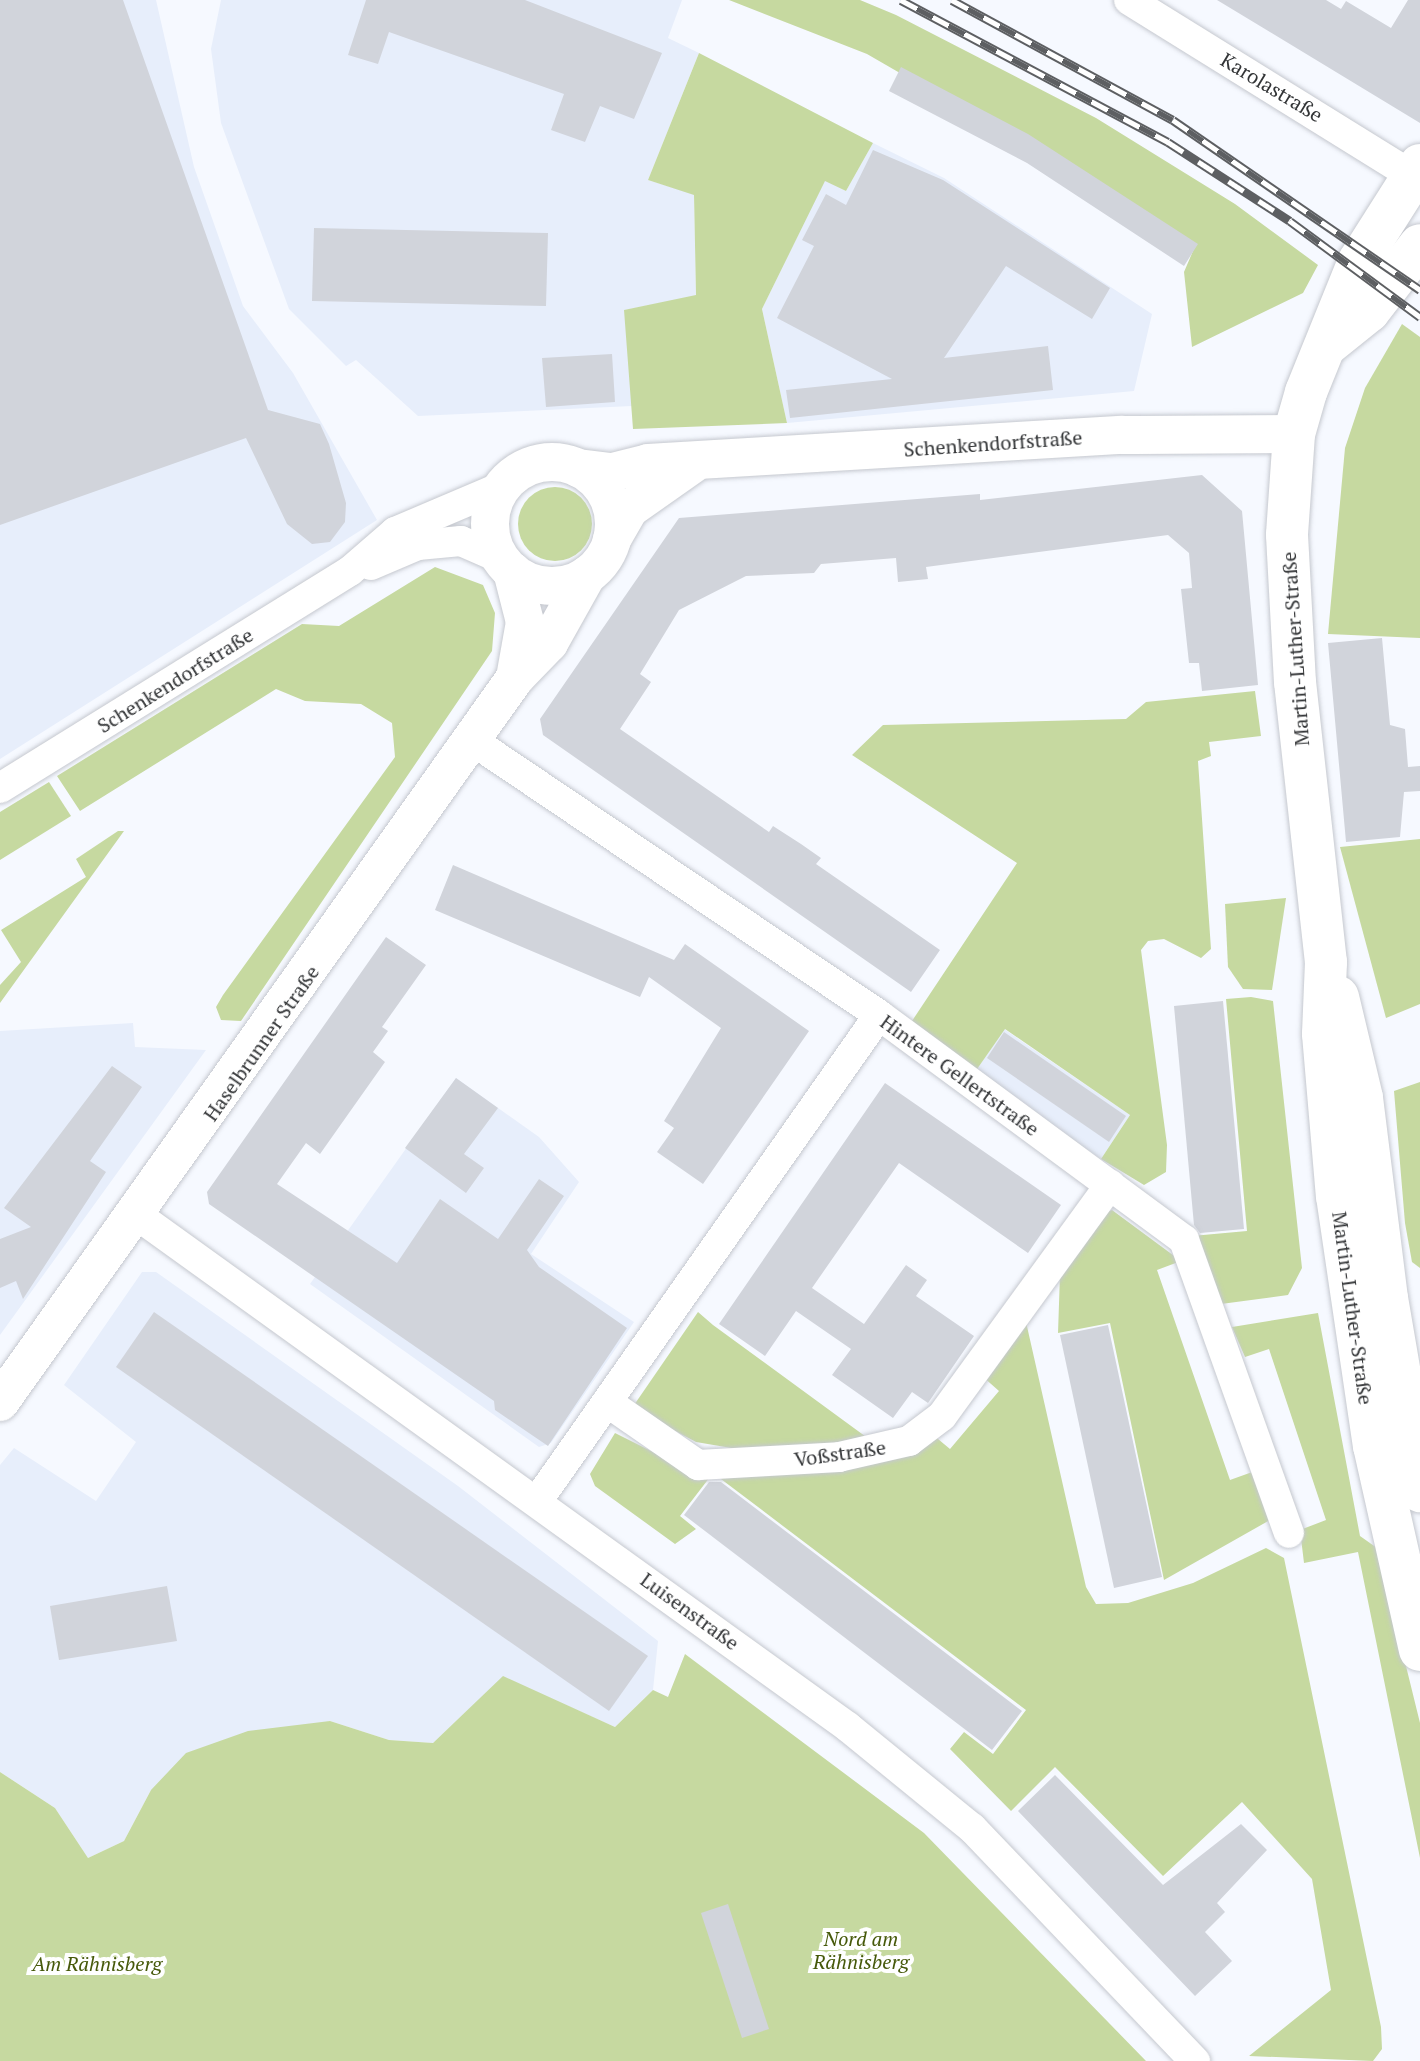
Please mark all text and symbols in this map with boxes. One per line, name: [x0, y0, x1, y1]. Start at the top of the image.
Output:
street label: Karolastraße: [1217, 47, 1327, 127]
street label: Schenkendorfstraße: [903, 425, 1083, 461]
street label: Martin-Luther-Straße: [1276, 551, 1314, 747]
street label: Schenkendorfstraße: [93, 622, 257, 738]
street label: Haselbrunner Straße: [198, 961, 324, 1125]
street label: Hintere Gellertstraße: [876, 1009, 1044, 1141]
street label: Martin-Luther-Straße: [1328, 1210, 1378, 1406]
street label: Voßstraße: [793, 1435, 887, 1471]
street label: Luisenstraße: [636, 1567, 744, 1655]
park label: Nord am Rähnisberg: [813, 1927, 909, 1974]
park label: Am Rähnisberg: [32, 1951, 162, 1975]

